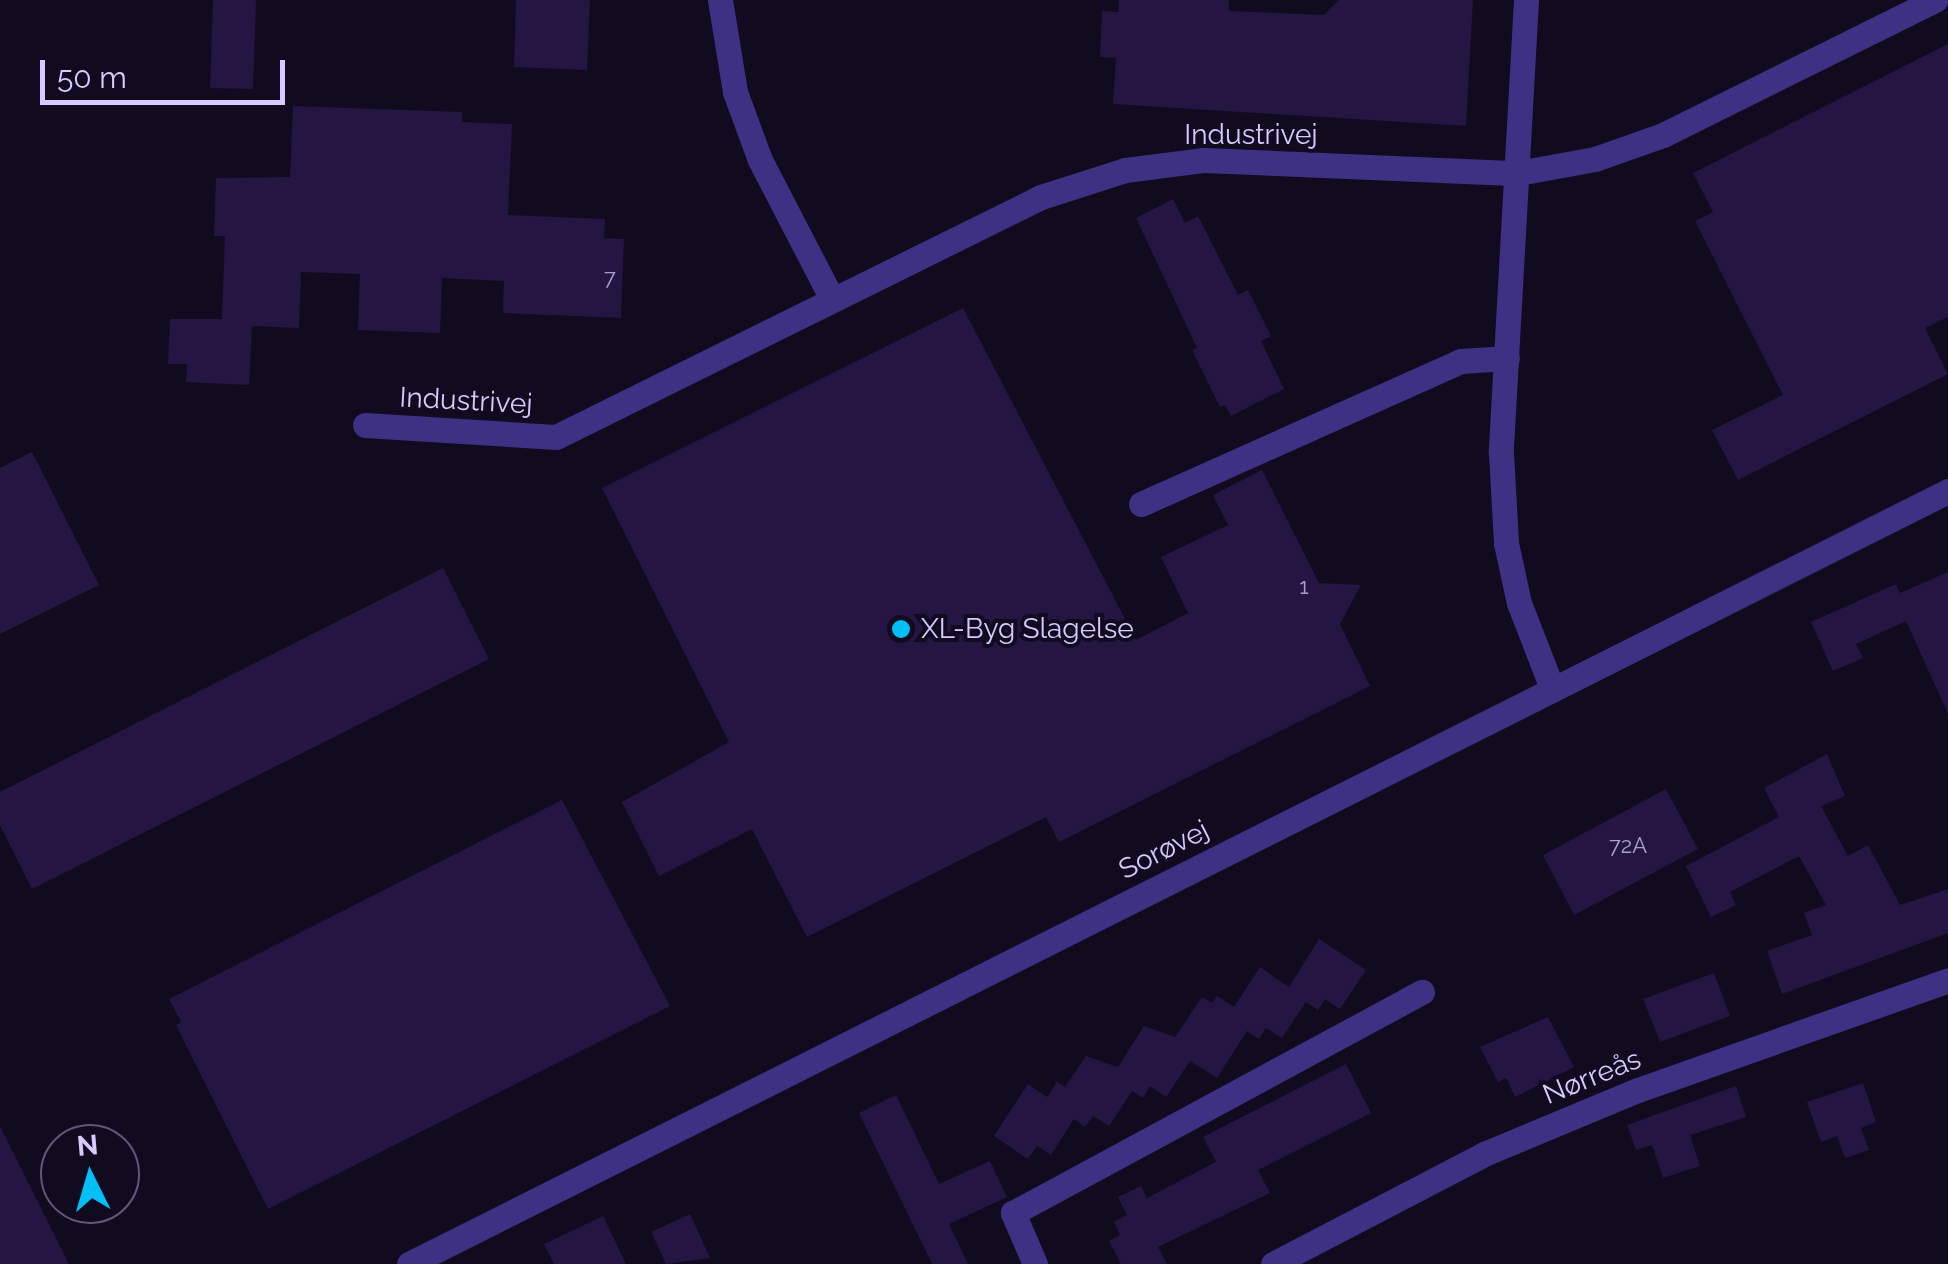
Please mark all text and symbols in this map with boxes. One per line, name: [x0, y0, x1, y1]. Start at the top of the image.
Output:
scale bar: [45, 40, 290, 102]
text: 50 m: [57, 60, 127, 95]
street label: Industrivej: [1184, 118, 1318, 152]
house number: 7: [604, 265, 616, 291]
street label: Industrivej: [399, 381, 533, 421]
house number: 1: [1299, 574, 1309, 600]
place label: XL-Byg Slagelse: [921, 612, 1134, 646]
marker: XL-Byg Slagelse: [890, 618, 912, 640]
street label: Sorøvej: [1113, 813, 1215, 887]
house number: 72A: [1609, 833, 1647, 859]
street label: Nørreås: [1538, 1042, 1646, 1112]
north arrow: [40, 1124, 140, 1224]
text: N: [75, 1128, 100, 1163]

